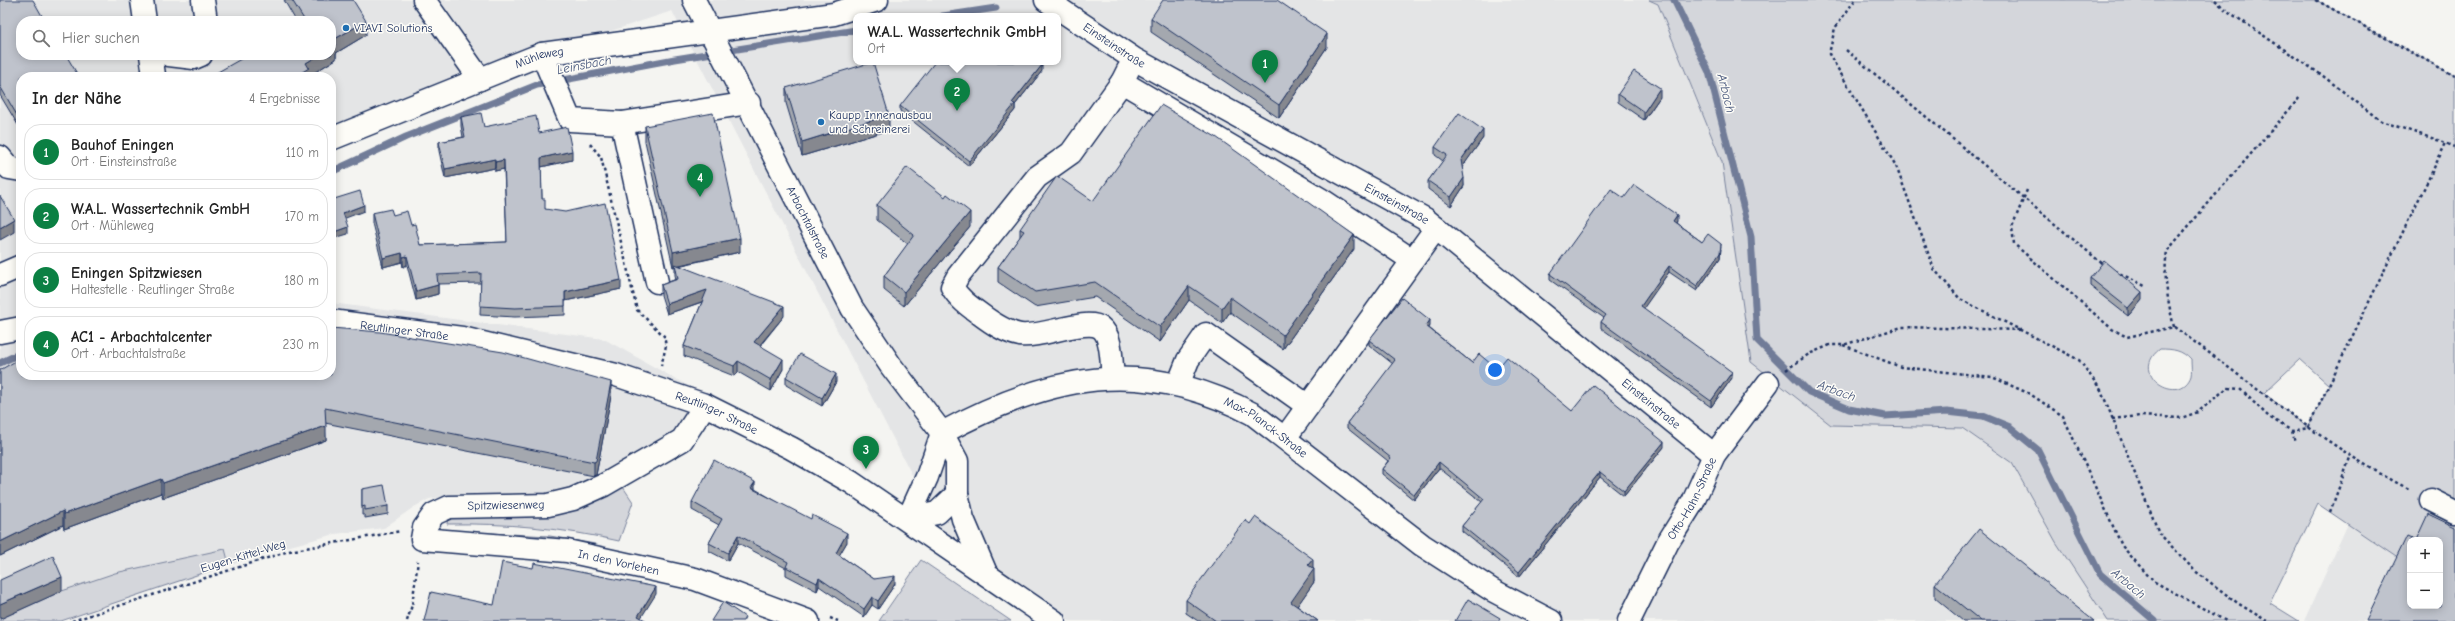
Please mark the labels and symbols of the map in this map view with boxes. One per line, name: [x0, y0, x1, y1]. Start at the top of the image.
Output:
street label: Einsteinstraße: [1080, 20, 1148, 71]
place label: VIAVI Solutions: [354, 21, 433, 35]
marker: VIAVI Solutions: [341, 23, 351, 33]
street label: Mühleweg: [513, 44, 565, 71]
pin: 1: [1252, 50, 1278, 83]
water label: Leinsbach: [555, 52, 613, 77]
water label: Arbach: [1714, 71, 1739, 114]
pin: 2: [944, 78, 970, 111]
place label: Kaupp Innenausbau und Schreinerei: [829, 108, 931, 136]
marker: Kaupp Innenausbau und Schreinerei: [816, 117, 826, 127]
pin: 4: [687, 164, 713, 197]
street label: Einsteinstraße: [1362, 180, 1432, 227]
street label: Arbachtalstraße: [784, 184, 833, 261]
street label: Reutlinger Straße: [359, 318, 449, 343]
your location: [1485, 360, 1505, 380]
street label: Einsteinstraße: [1619, 376, 1683, 432]
water label: Arbach: [1815, 376, 1858, 404]
street label: Reutlinger Straße: [674, 389, 760, 437]
street label: Max-Planck-Straße: [1222, 394, 1310, 461]
pin: 3: [853, 436, 879, 469]
street label: Otto-Hahn-Straße: [1664, 455, 1719, 542]
street label: Spitzwiesenweg: [467, 497, 545, 513]
street label: Eugen-Kittel-Weg: [199, 536, 287, 576]
street label: In den Vorlehen: [577, 547, 661, 578]
water label: Arbach: [2108, 564, 2149, 602]

